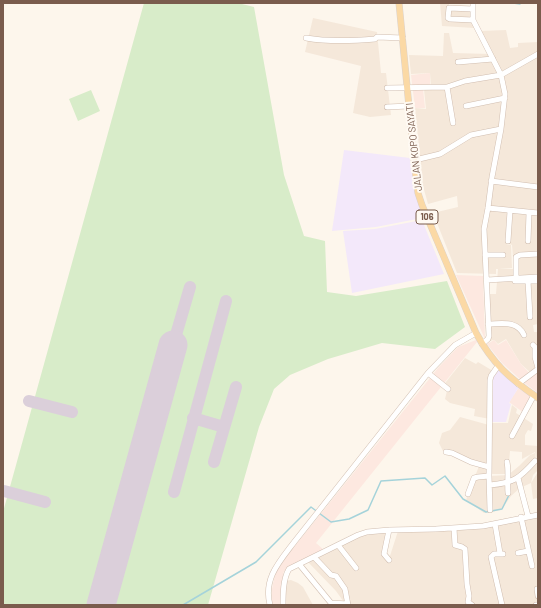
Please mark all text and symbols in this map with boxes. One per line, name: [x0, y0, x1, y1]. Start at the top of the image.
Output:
street label: JALAN KOPO SAYATI: [403, 102, 425, 192]
road number: 106: [416, 210, 438, 224]

